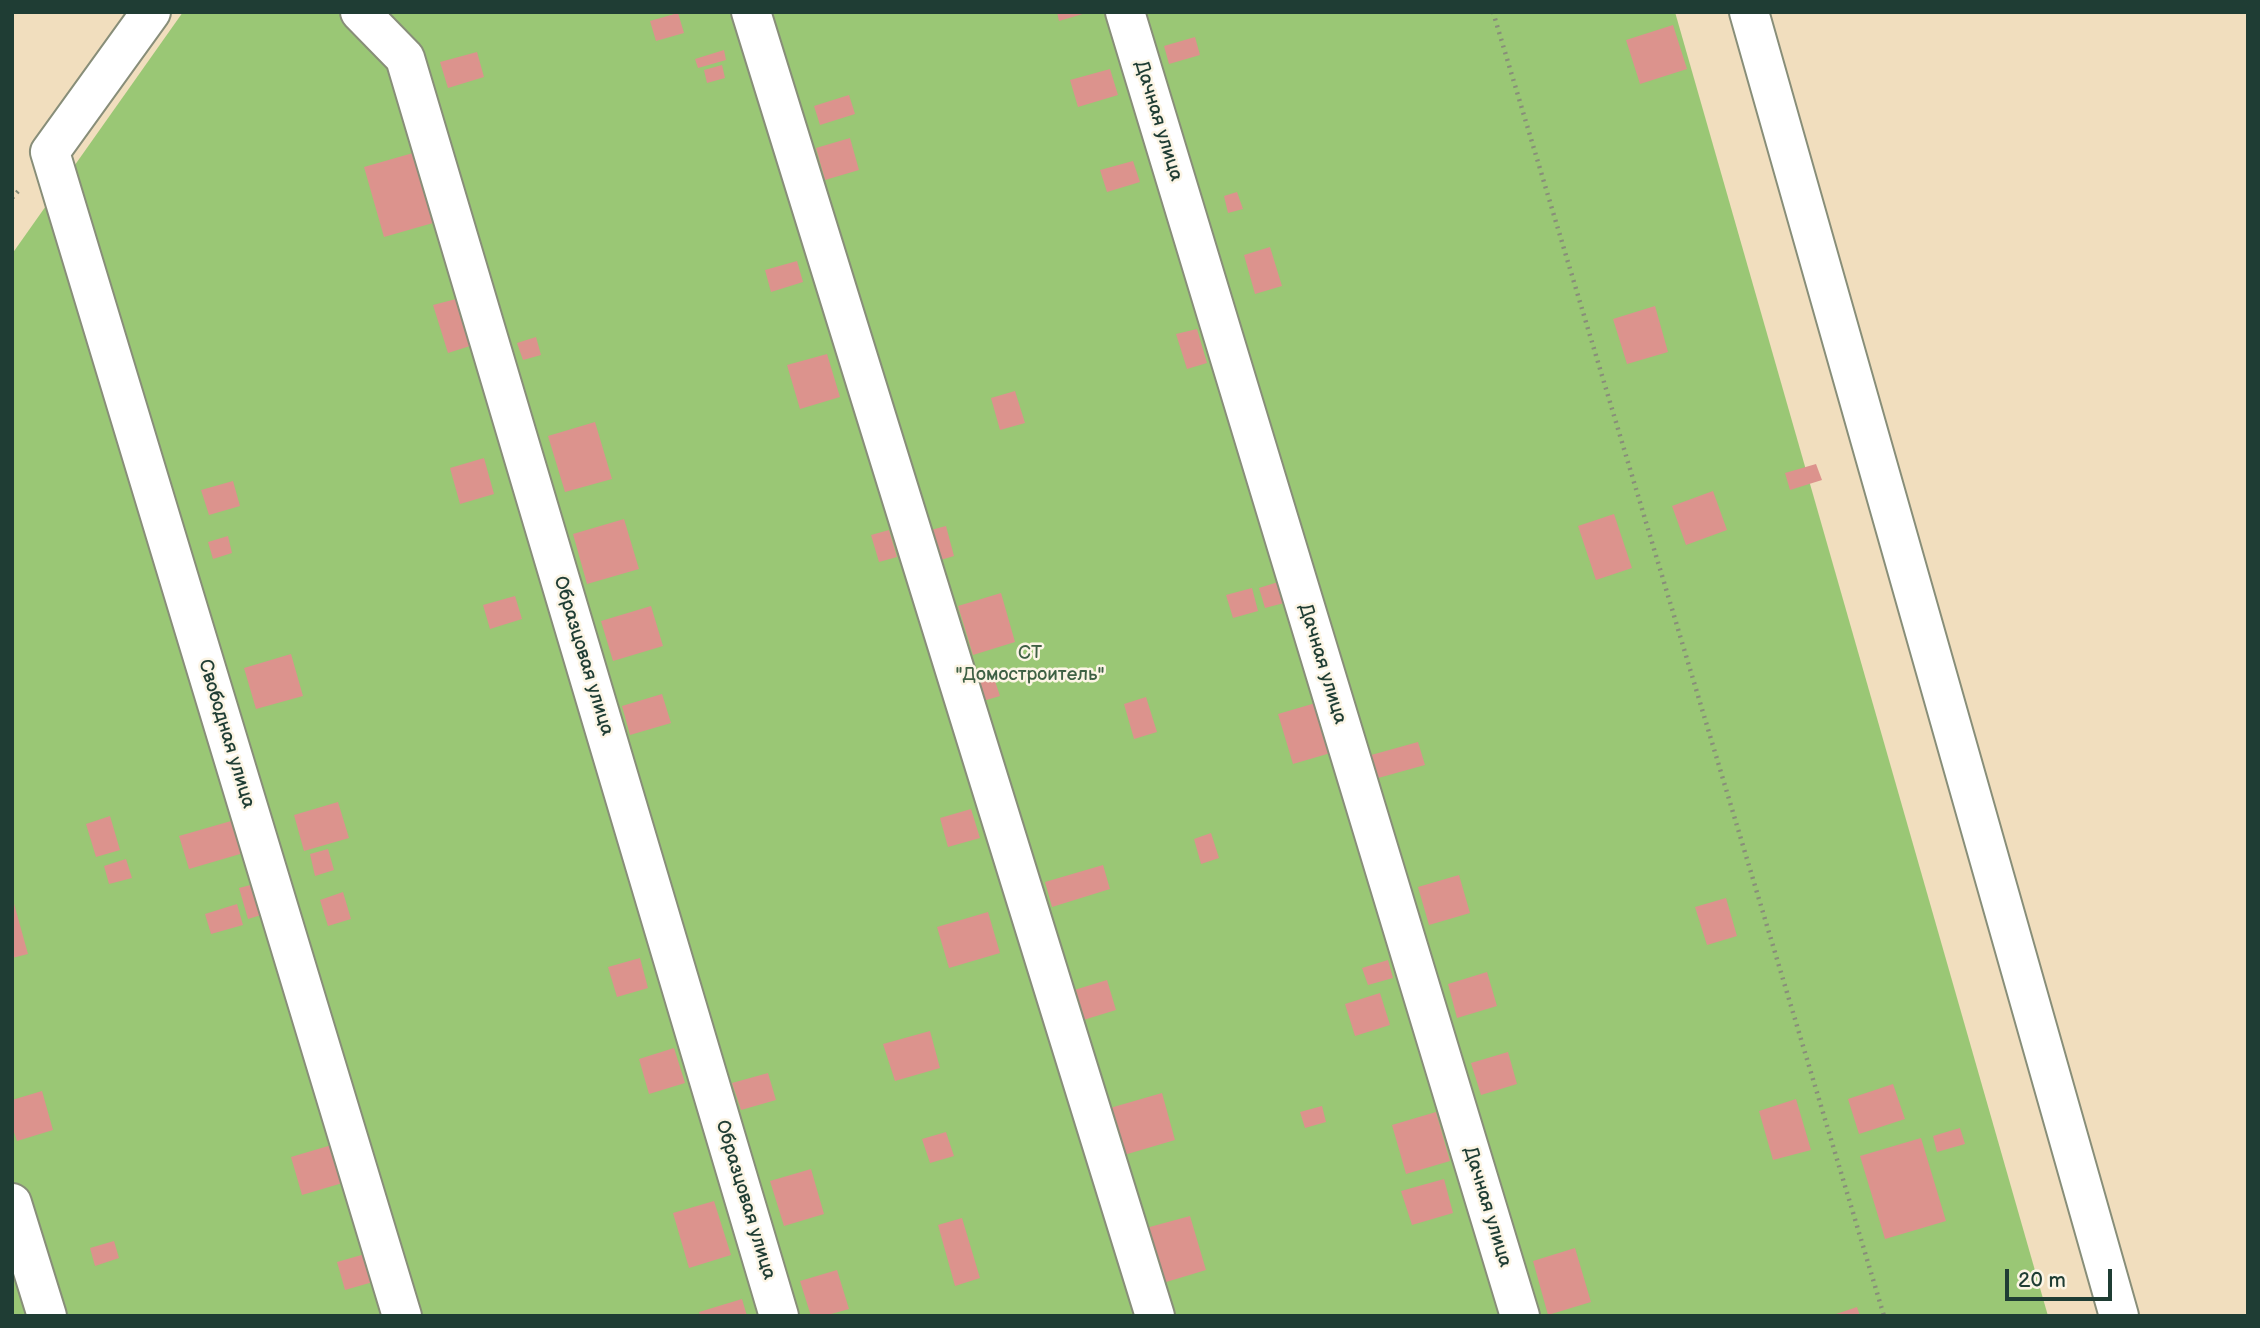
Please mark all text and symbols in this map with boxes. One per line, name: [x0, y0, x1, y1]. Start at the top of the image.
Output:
street label: Дачная улица: [1129, 58, 1187, 184]
street label: Образцовая улица: [548, 573, 618, 739]
street label: Дачная улица: [1293, 601, 1351, 727]
park label: СТ "Домостроитель": [956, 642, 1104, 686]
street label: Свободная улица: [193, 657, 259, 811]
street label: Образцовая улица: [710, 1117, 780, 1283]
street label: Дачная улица: [1458, 1144, 1516, 1270]
scale bar: [2008, 1254, 2115, 1298]
text: 20 m: [2018, 1268, 2066, 1293]

